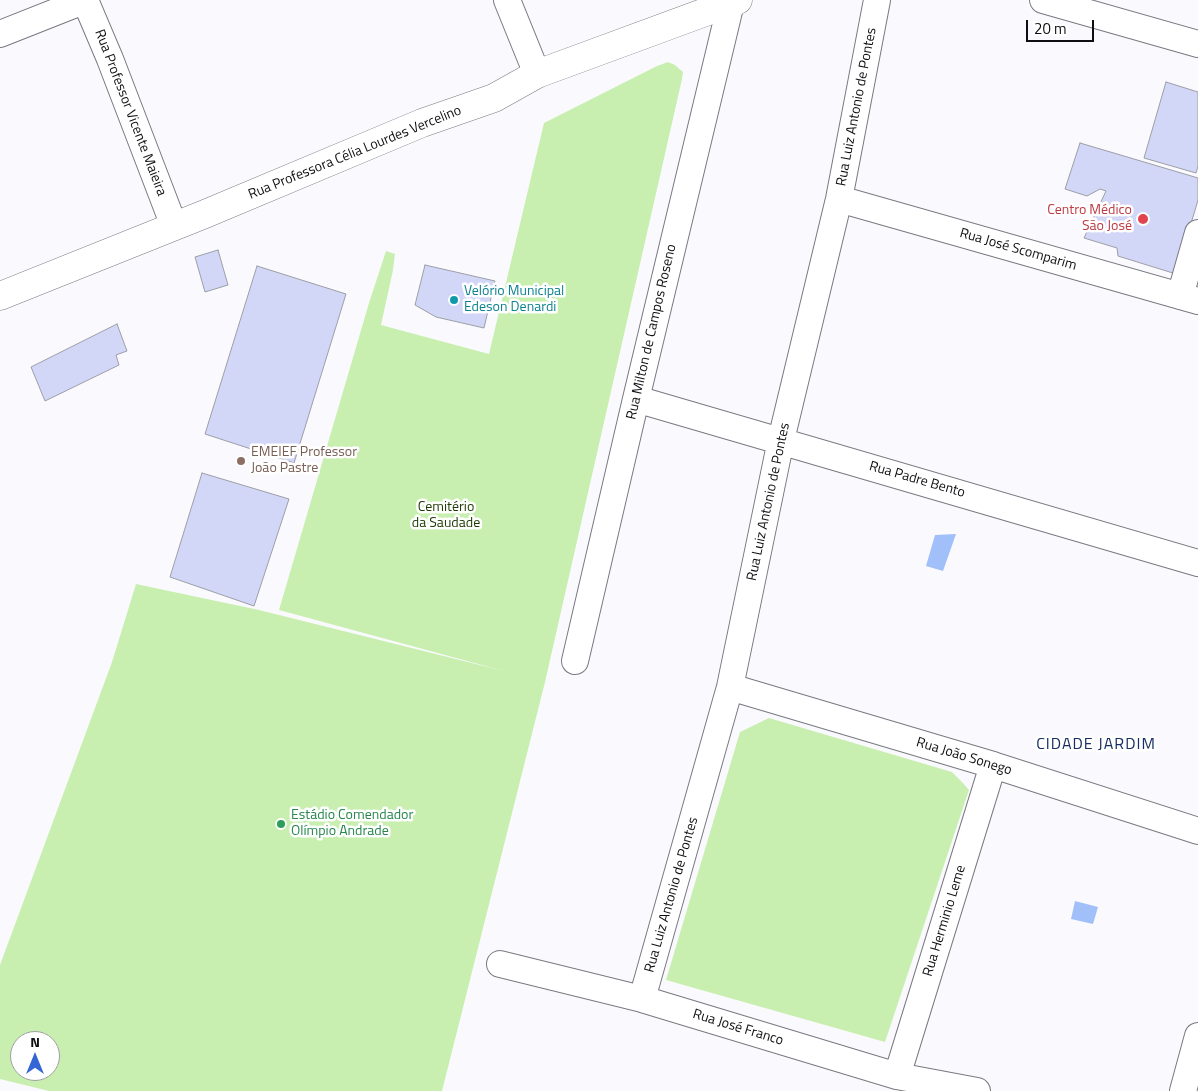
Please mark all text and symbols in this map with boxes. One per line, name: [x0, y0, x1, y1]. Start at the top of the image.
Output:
scale bar: [1028, 10, 1096, 42]
text: 20 m: [1034, 17, 1067, 40]
street label: Rua Luiz Antonio de Pontes: [833, 26, 881, 188]
street label: Rua Professor Vicente Maieira: [90, 27, 170, 199]
street label: Rua Professora Célia Lourdes Vercelino: [246, 102, 464, 204]
place label: Centro Médico São José: [1047, 203, 1132, 236]
marker: Centro Médico São José: [1136, 212, 1150, 226]
street label: Rua José Scomparim: [958, 225, 1078, 275]
street label: Rua Milton de Campos Roseno: [624, 243, 680, 421]
place label: Velório Municipal Edeson Denardi: [464, 284, 564, 316]
marker: Velório Municipal Edeson Denardi: [448, 294, 460, 306]
street label: Rua Luiz Antonio de Pontes: [744, 421, 794, 583]
place label: EMEIEF Professor João Pastre: [251, 445, 357, 478]
marker: EMEIEF Professor João Pastre: [235, 455, 247, 467]
street label: Rua Padre Bento: [867, 458, 967, 502]
park label: Cemitério da Saudade: [412, 500, 480, 532]
street label: Rua João Sonego: [914, 734, 1014, 780]
district label: CIDADE JARDIM: [1035, 735, 1157, 755]
place label: Estádio Comendador Olímpio Andrade: [291, 808, 413, 840]
street label: Rua Luiz Antonio de Pontes: [642, 815, 702, 975]
marker: Estádio Comendador Olímpio Andrade: [275, 818, 287, 830]
street label: Rua Herminio Leme: [920, 863, 970, 979]
street label: Rua José Franco: [691, 1006, 785, 1050]
north arrow: [10, 1031, 60, 1081]
text: N: [30, 1031, 40, 1052]

